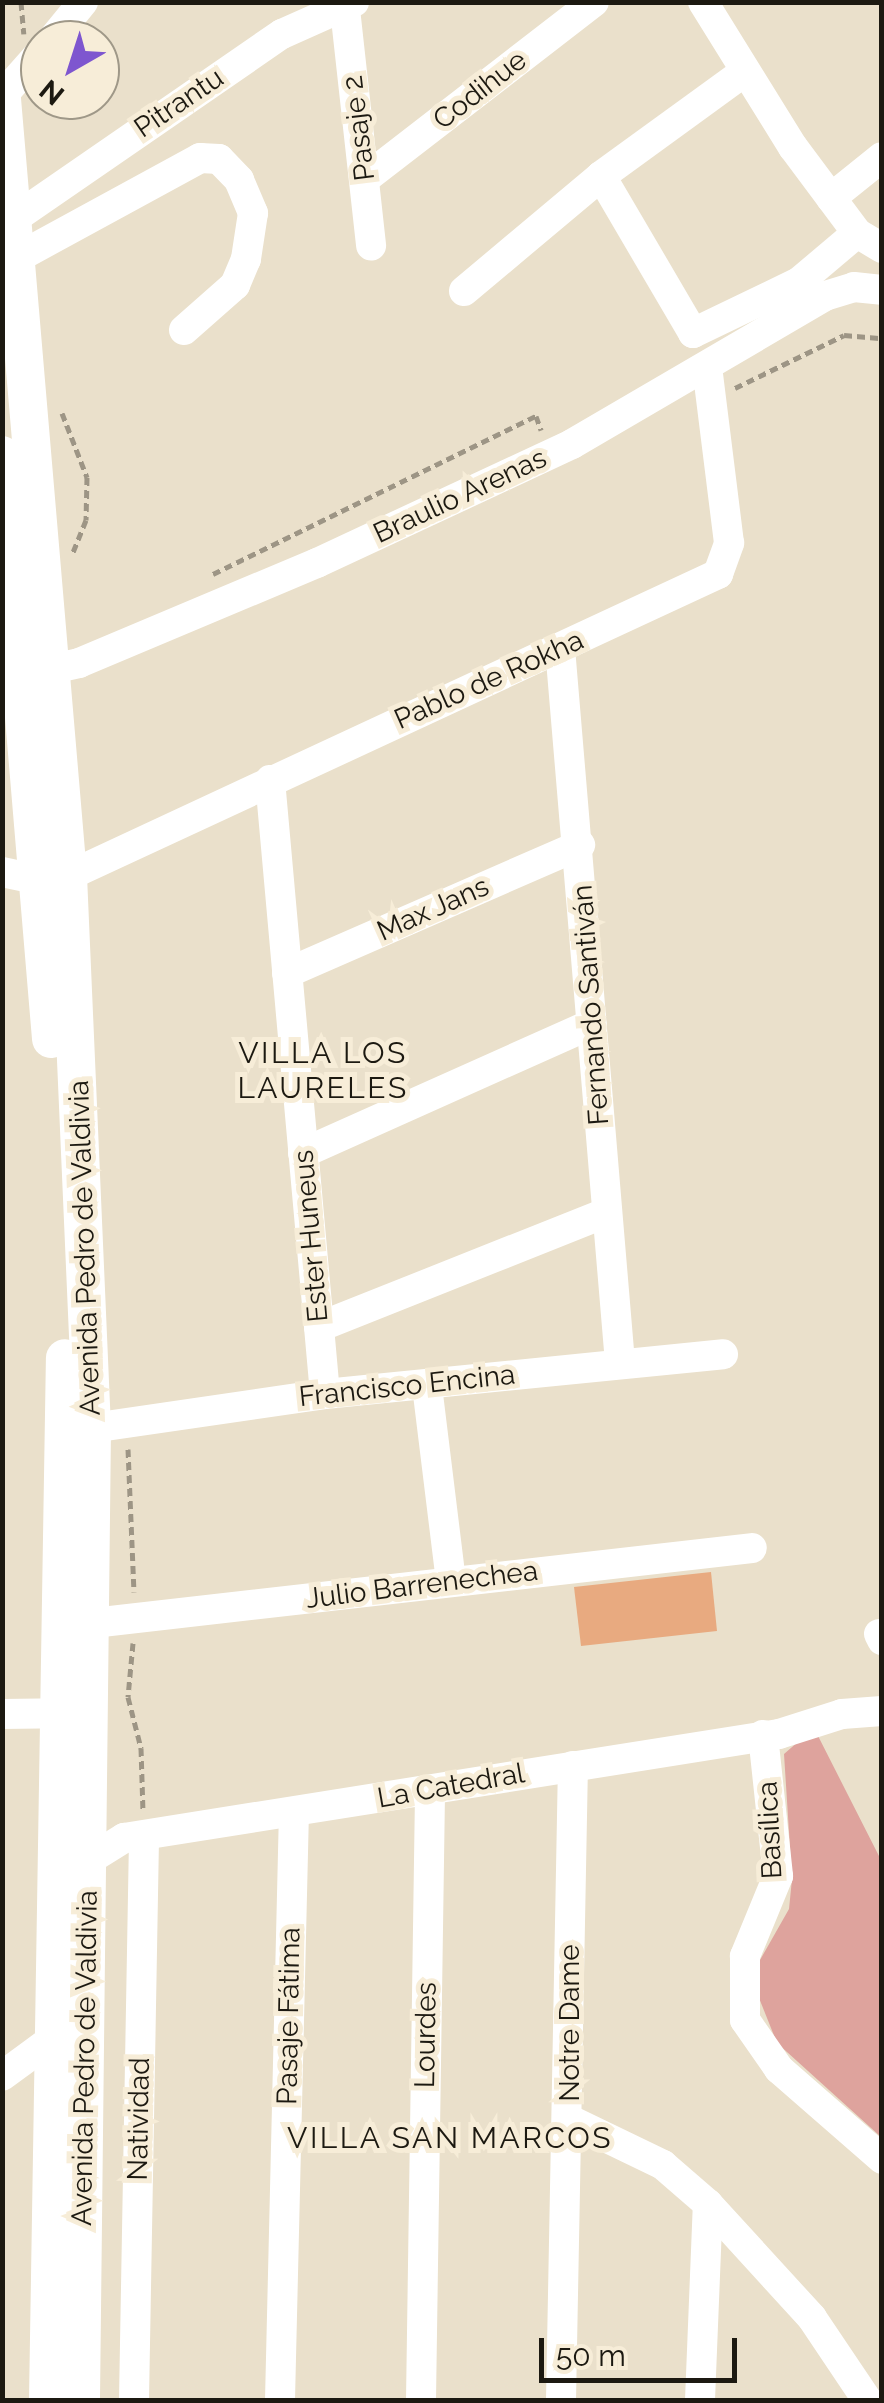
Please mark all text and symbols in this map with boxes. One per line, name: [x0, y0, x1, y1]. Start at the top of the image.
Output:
north arrow: [20, 20, 120, 120]
street label: Codihue: [427, 43, 533, 137]
street label: Pitrantu: [128, 61, 230, 145]
text: N: [33, 73, 71, 112]
street label: Pasaje 2: [336, 73, 382, 183]
street label: Braulio Arenas: [368, 441, 552, 551]
street label: Pablo de Rokha: [389, 623, 589, 737]
street label: Max Jans: [372, 869, 494, 949]
street label: Fernando Santiván: [566, 884, 616, 1126]
district label: VILLA LOS LAURELES: [237, 1035, 409, 1106]
street label: Avenida Pedro de Valdivia: [62, 1079, 108, 1417]
street label: Ester Huneus: [287, 1148, 335, 1324]
street label: Francisco Encina: [297, 1358, 517, 1414]
street label: Julio Barrenechea: [304, 1554, 540, 1616]
street label: La Catedral: [375, 1757, 527, 1815]
street label: Basílica: [751, 1780, 789, 1880]
street label: Avenida Pedro de Valdivia: [65, 1889, 105, 2227]
street label: Pasaje Fátima: [271, 1927, 307, 2105]
street label: Notre Dame: [553, 1944, 587, 2102]
street label: Lourdes: [408, 1982, 444, 2088]
street label: Natividad: [121, 2057, 157, 2181]
district label: VILLA SAN MARCOS: [287, 2120, 613, 2156]
scale bar: [544, 2318, 742, 2380]
text: 50 m: [556, 2338, 626, 2373]

